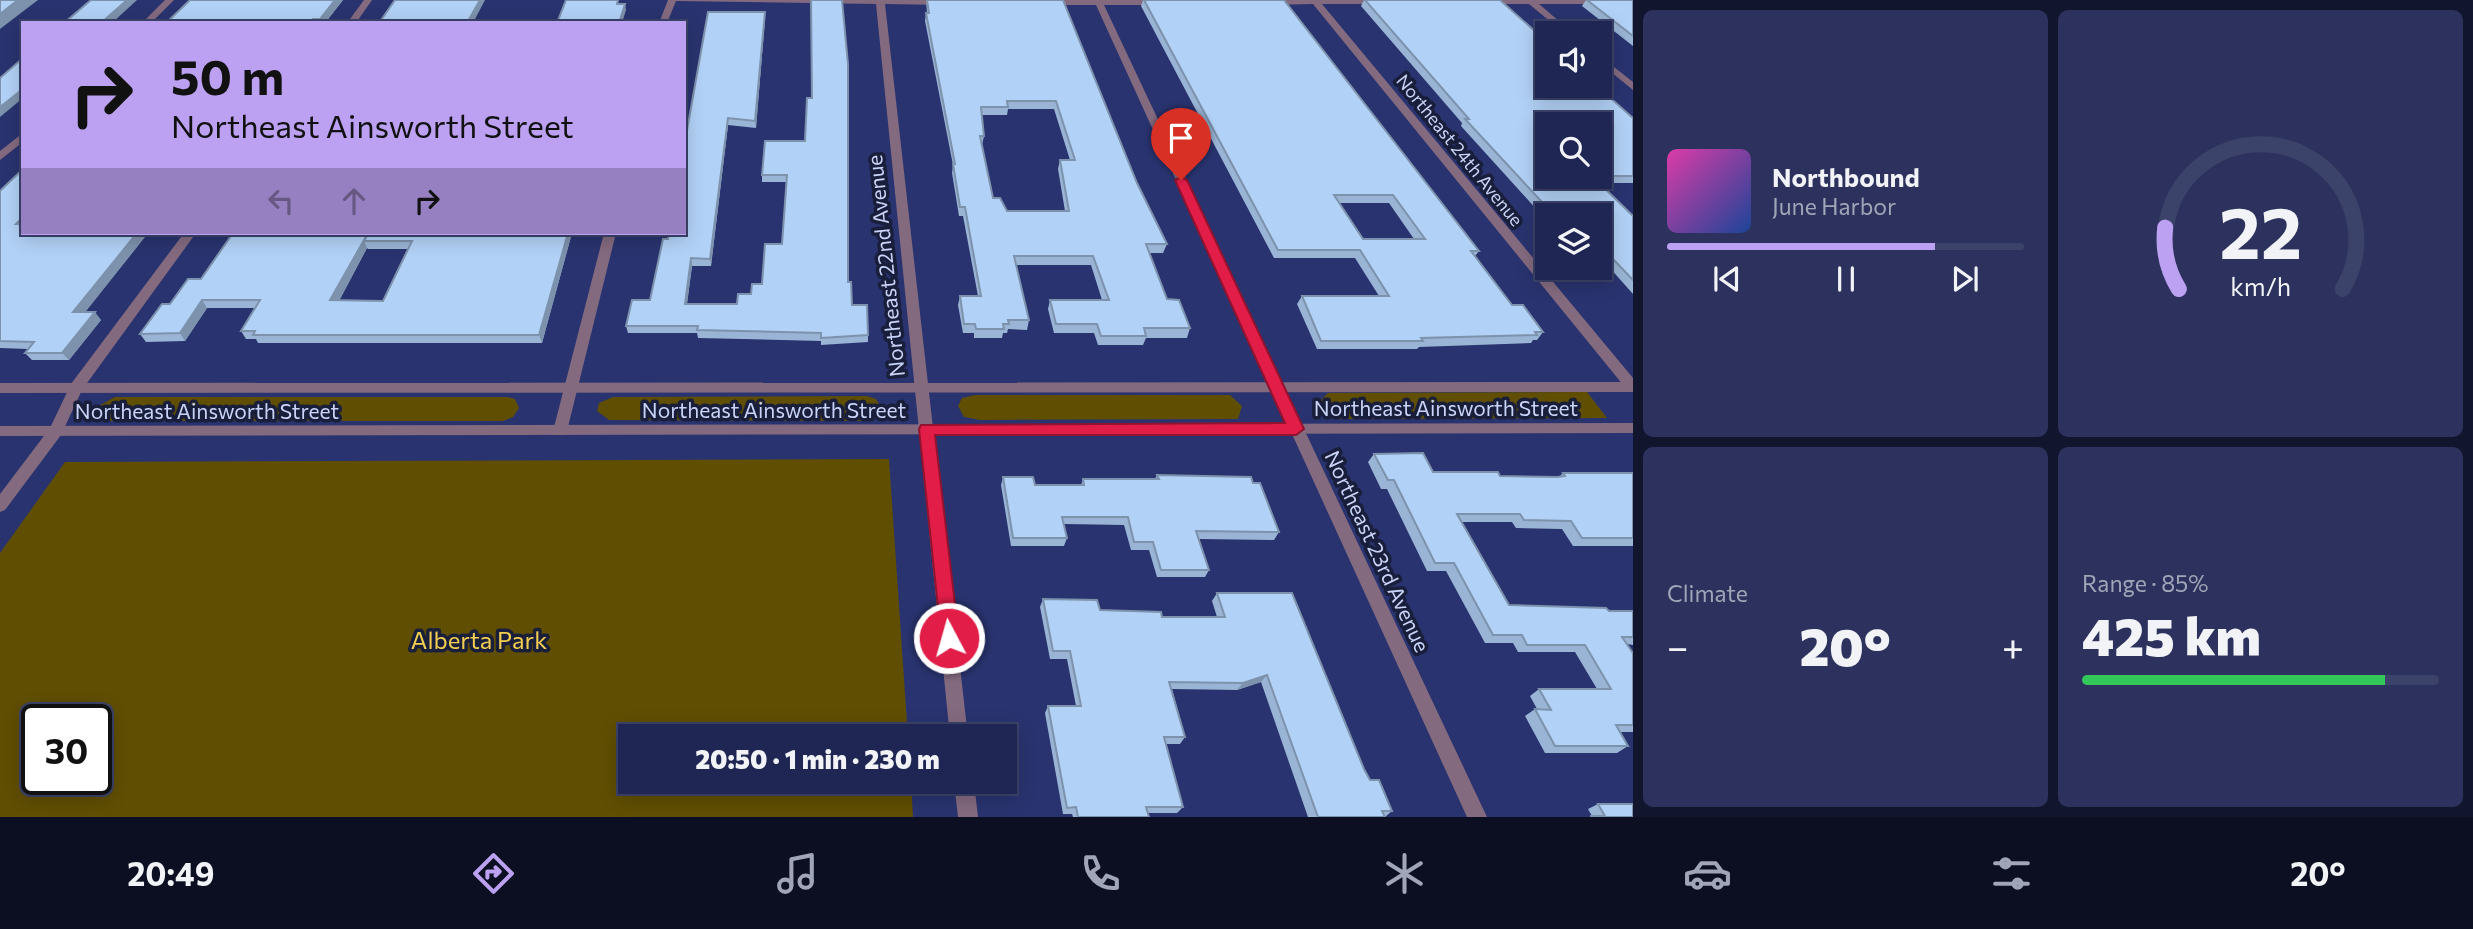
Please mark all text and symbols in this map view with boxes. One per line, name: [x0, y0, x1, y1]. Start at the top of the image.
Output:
map controls: [1535, 21, 1612, 280]
button: sound: [1535, 21, 1612, 98]
text: 50 m: [171, 45, 284, 105]
icon: right: [56, 49, 147, 140]
street label: Northeast 24th Avenue: [1392, 70, 1528, 230]
text: Northeast Ainsworth Street: [171, 105, 574, 145]
pin: [1151, 108, 1211, 180]
button: search: [1535, 112, 1612, 189]
icon: arrive: [1162, 119, 1200, 157]
street label: Northeast 22nd Avenue: [861, 154, 909, 378]
text: Northbound: [1772, 161, 1920, 192]
icon: left: [262, 182, 300, 220]
icon: ahead: [335, 182, 373, 220]
icon: right: [408, 182, 446, 220]
text: 22: [2219, 186, 2302, 275]
text: June Harbor: [1772, 192, 1896, 220]
button: layers: [1535, 203, 1612, 280]
icon: previous: [1708, 260, 1746, 298]
icon: pause: [1827, 260, 1865, 298]
icon: next: [1946, 260, 1984, 298]
text: km/h: [2230, 271, 2291, 301]
street label: Northeast Ainsworth Street: [1314, 395, 1578, 420]
street label: Northeast Ainsworth Street: [642, 397, 906, 422]
street label: Northeast Ainsworth Street: [75, 398, 339, 423]
street label: Northeast 23rd Avenue: [1320, 446, 1436, 656]
text: Range · 85%: [2082, 569, 2209, 597]
text: Climate: [1667, 579, 1748, 607]
position arrow: [912, 601, 986, 675]
text: 425 km: [2082, 603, 2261, 667]
text: 20°: [1799, 613, 1891, 677]
text: −: [1667, 622, 1689, 669]
text: +: [2002, 622, 2024, 669]
park label: Alberta Park: [411, 625, 547, 654]
speed limit sign: 30: [21, 704, 112, 795]
text: 20:50 · 1 min · 230 m: [695, 743, 940, 774]
icon: directions: [469, 849, 518, 898]
icon: music: [773, 849, 822, 898]
icon: phone: [1076, 849, 1125, 898]
icon: climate: [1380, 849, 1429, 898]
icon: car: [1683, 849, 1732, 898]
icon: filters: [1987, 849, 2036, 898]
text: 20:49: [127, 853, 214, 893]
text: 20°: [2290, 853, 2346, 893]

